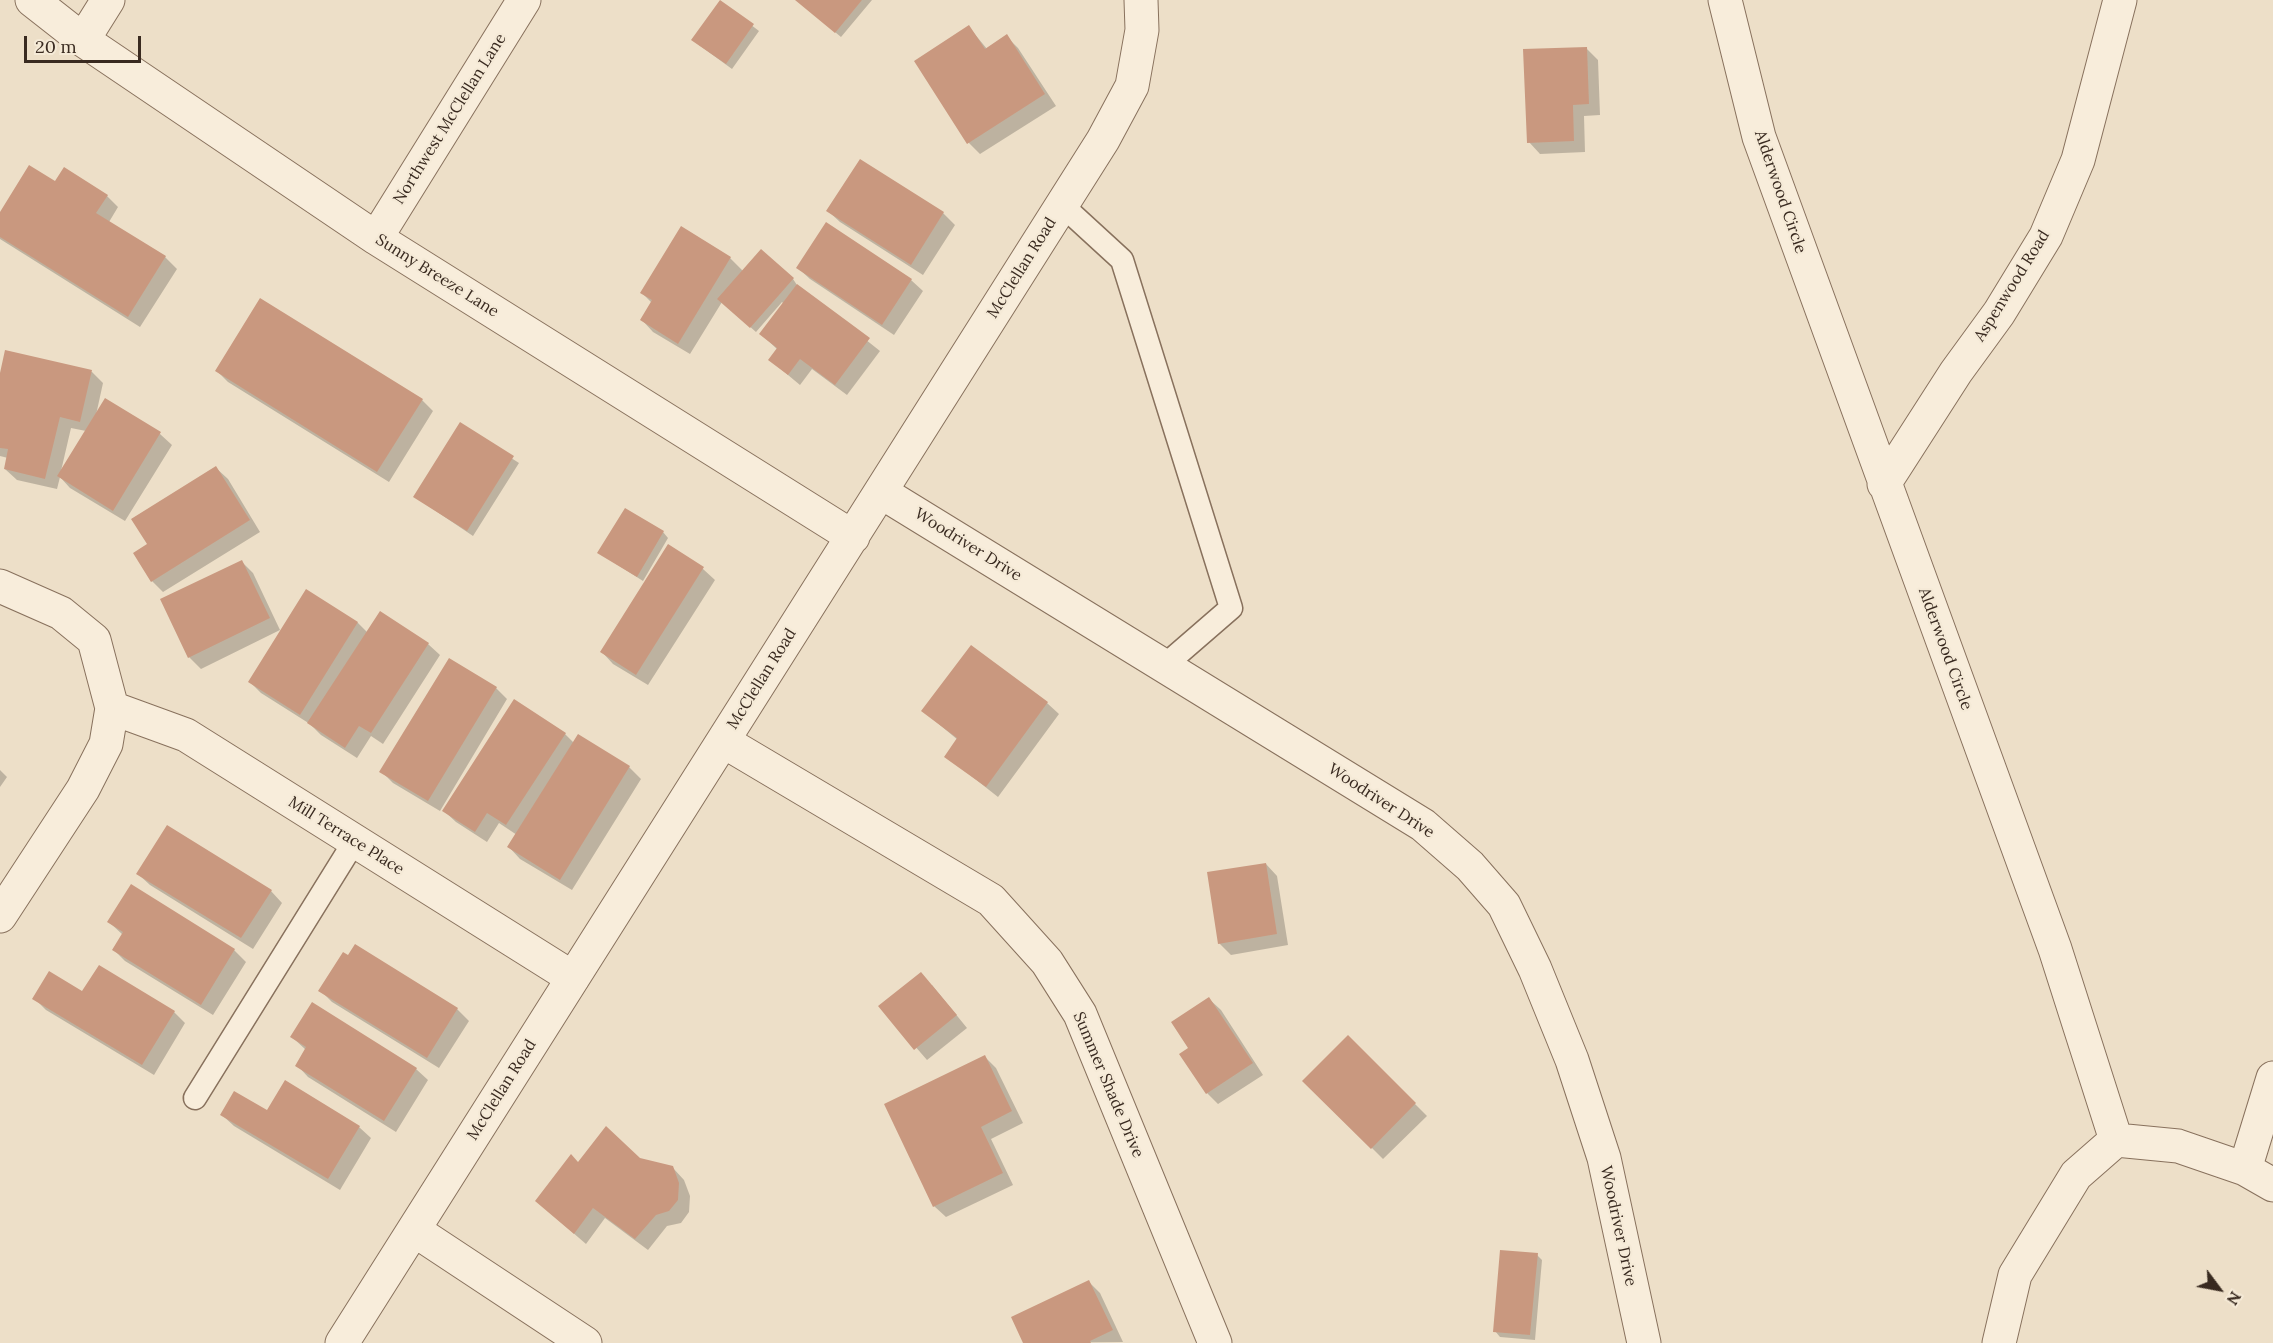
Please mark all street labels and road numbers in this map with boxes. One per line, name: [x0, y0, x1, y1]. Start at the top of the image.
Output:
street label: Northwest McClellan Lane: [390, 30, 510, 208]
street label: Alderwood Circle: [1750, 128, 1810, 256]
street label: McClellan Road: [983, 214, 1061, 322]
street label: Aspenwood Road: [1970, 227, 2054, 345]
street label: Sunny Breeze Lane: [372, 230, 502, 322]
street label: Woodriver Drive: [911, 504, 1025, 586]
street label: Alderwood Circle: [1914, 585, 1976, 713]
street label: McClellan Road: [723, 625, 801, 733]
street label: Woodriver Drive: [1324, 759, 1438, 843]
street label: Mill Terrace Place: [285, 793, 407, 879]
street label: Summer Shade Drive: [1069, 1009, 1147, 1161]
street label: McClellan Road: [463, 1036, 541, 1144]
street label: Woodriver Drive: [1596, 1164, 1640, 1288]

